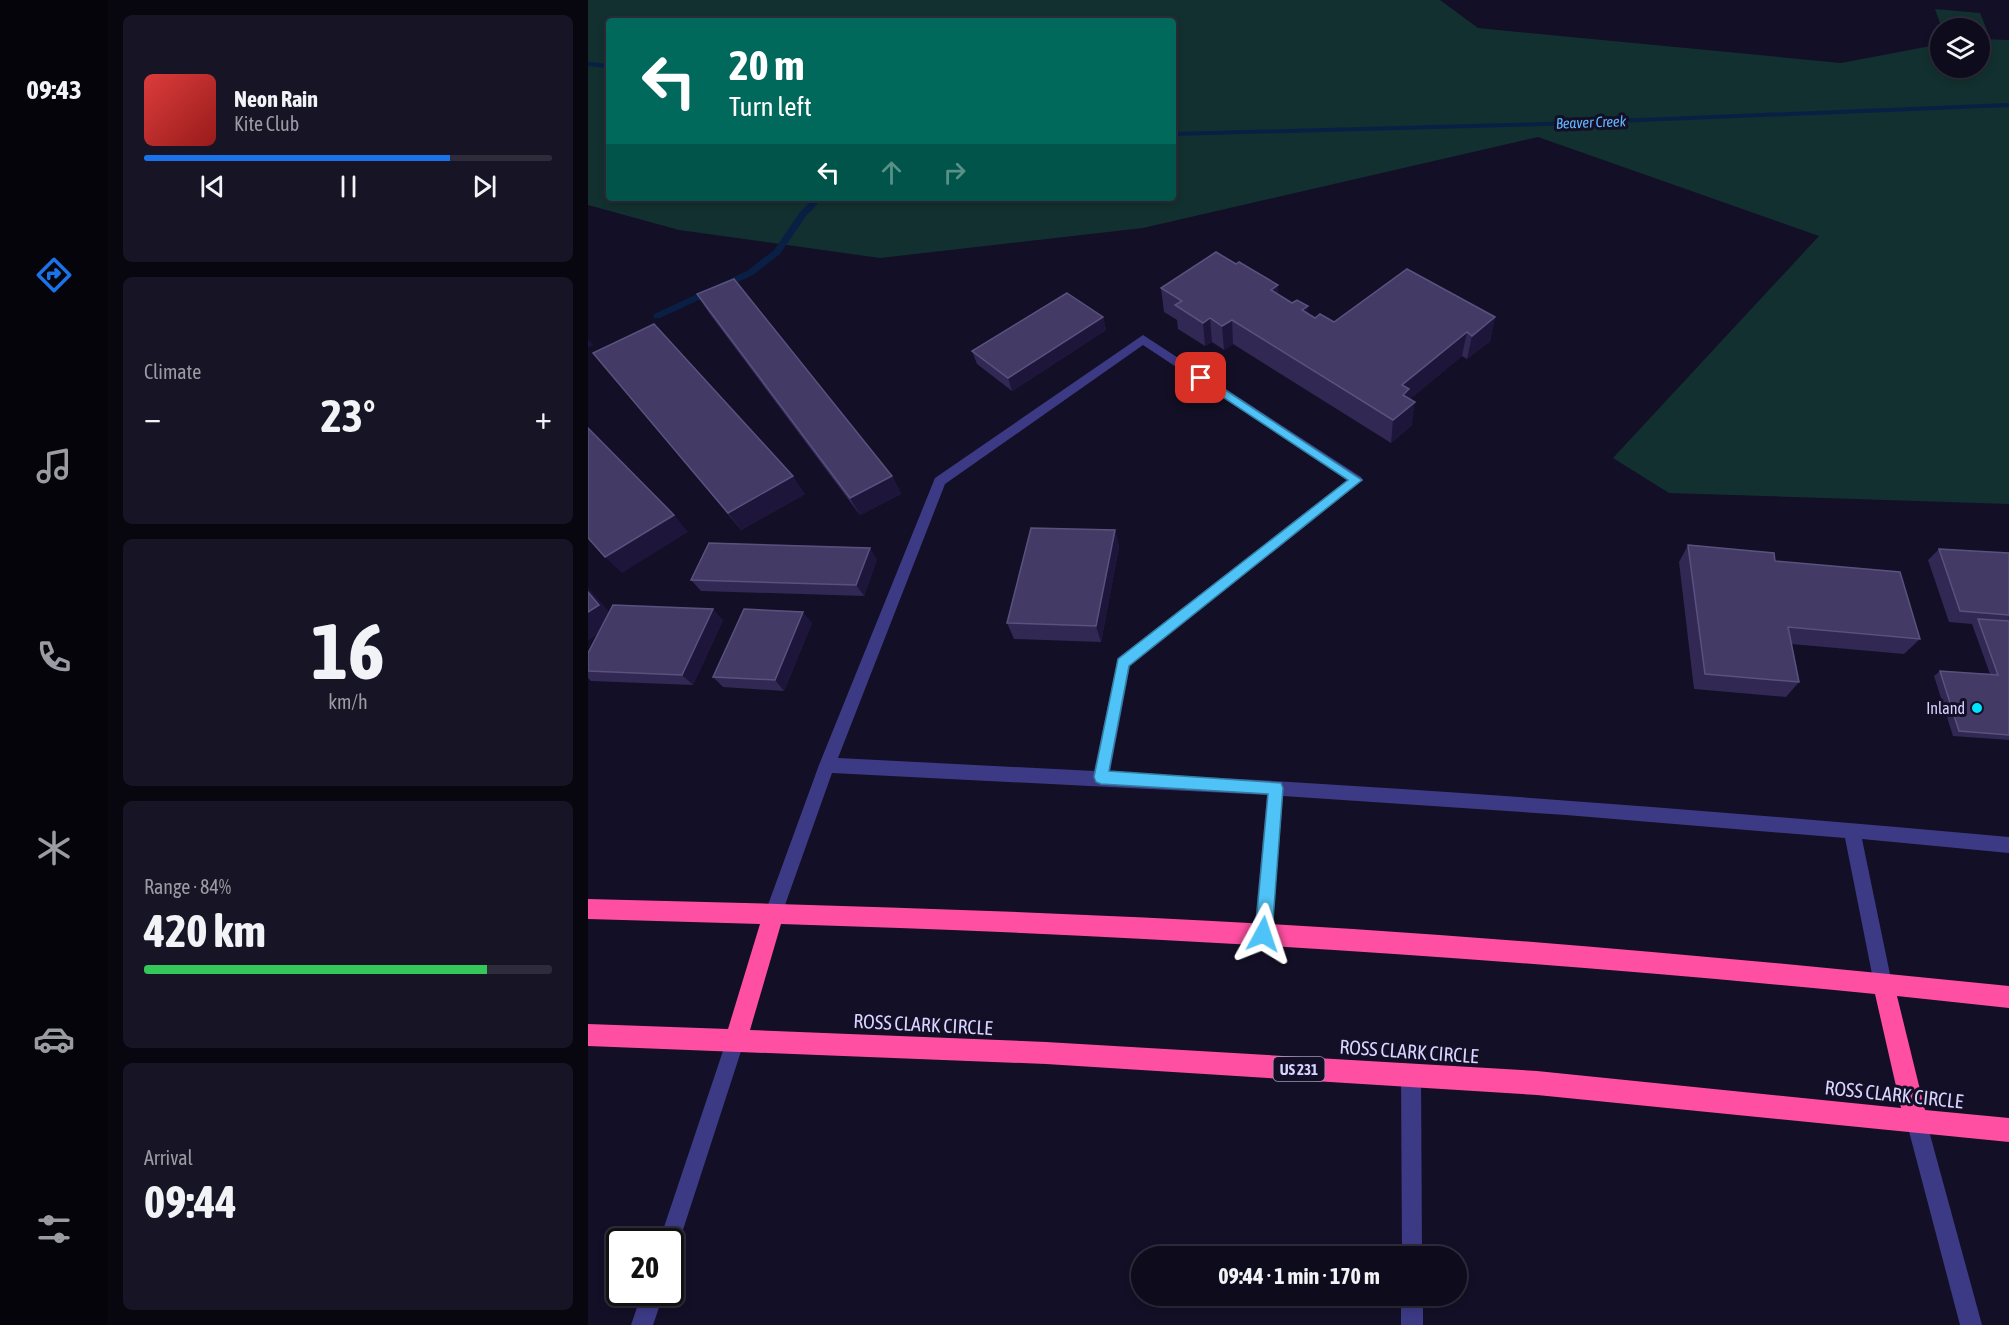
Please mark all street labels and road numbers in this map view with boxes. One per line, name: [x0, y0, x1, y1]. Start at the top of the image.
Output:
street label: ROSS CLARK CIRCLE: [853, 1009, 994, 1039]
street label: ROSS CLARK CIRCLE: [1339, 1035, 1480, 1067]
road number: US 231: [1274, 1057, 1324, 1081]
street label: ROSS CLARK CIRCLE: [1824, 1075, 1965, 1113]

